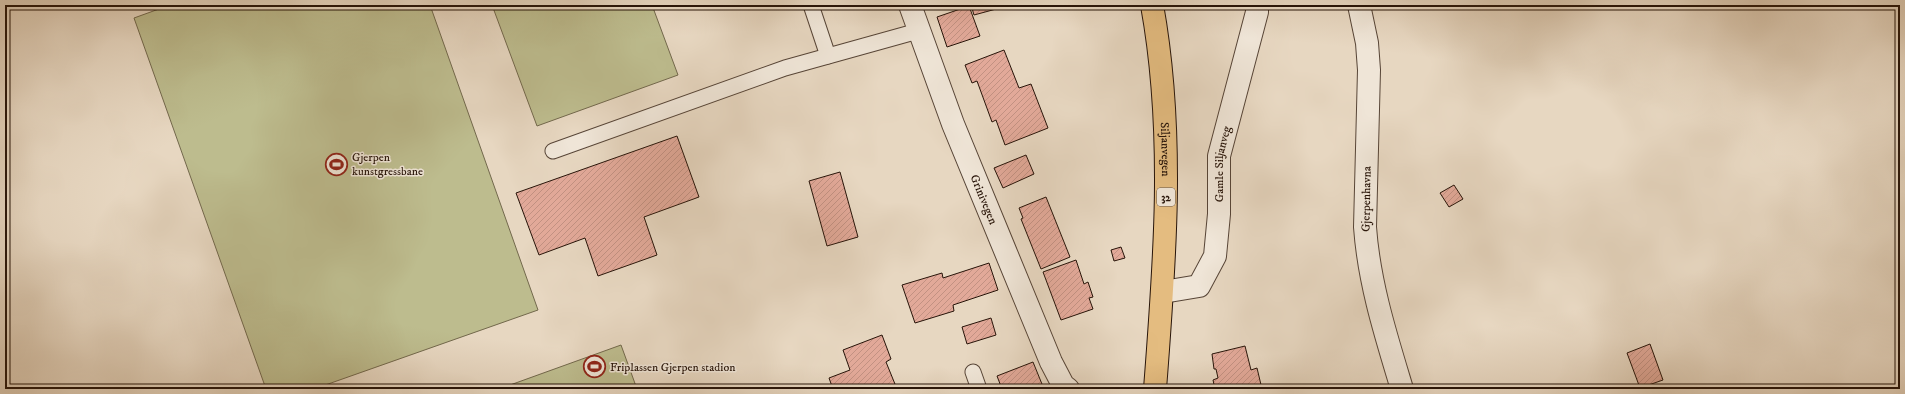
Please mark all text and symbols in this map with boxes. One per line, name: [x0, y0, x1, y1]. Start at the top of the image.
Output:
street label: Siljanvegen: [1157, 122, 1173, 177]
street label: Gamle Siljanveg: [1212, 124, 1235, 202]
place label: Gjerpen kunstgressbane: [352, 150, 423, 179]
sports icon: Gjerpen kunstgressbane: [323, 151, 349, 177]
street label: Gjerpenhavna: [1358, 165, 1375, 232]
street label: Grinivegen: [967, 172, 1001, 227]
road number: 32: [1157, 188, 1175, 206]
sports icon: Friplassen Gjerpen stadion: [581, 354, 607, 380]
place label: Friplassen Gjerpen stadion: [610, 360, 736, 375]

